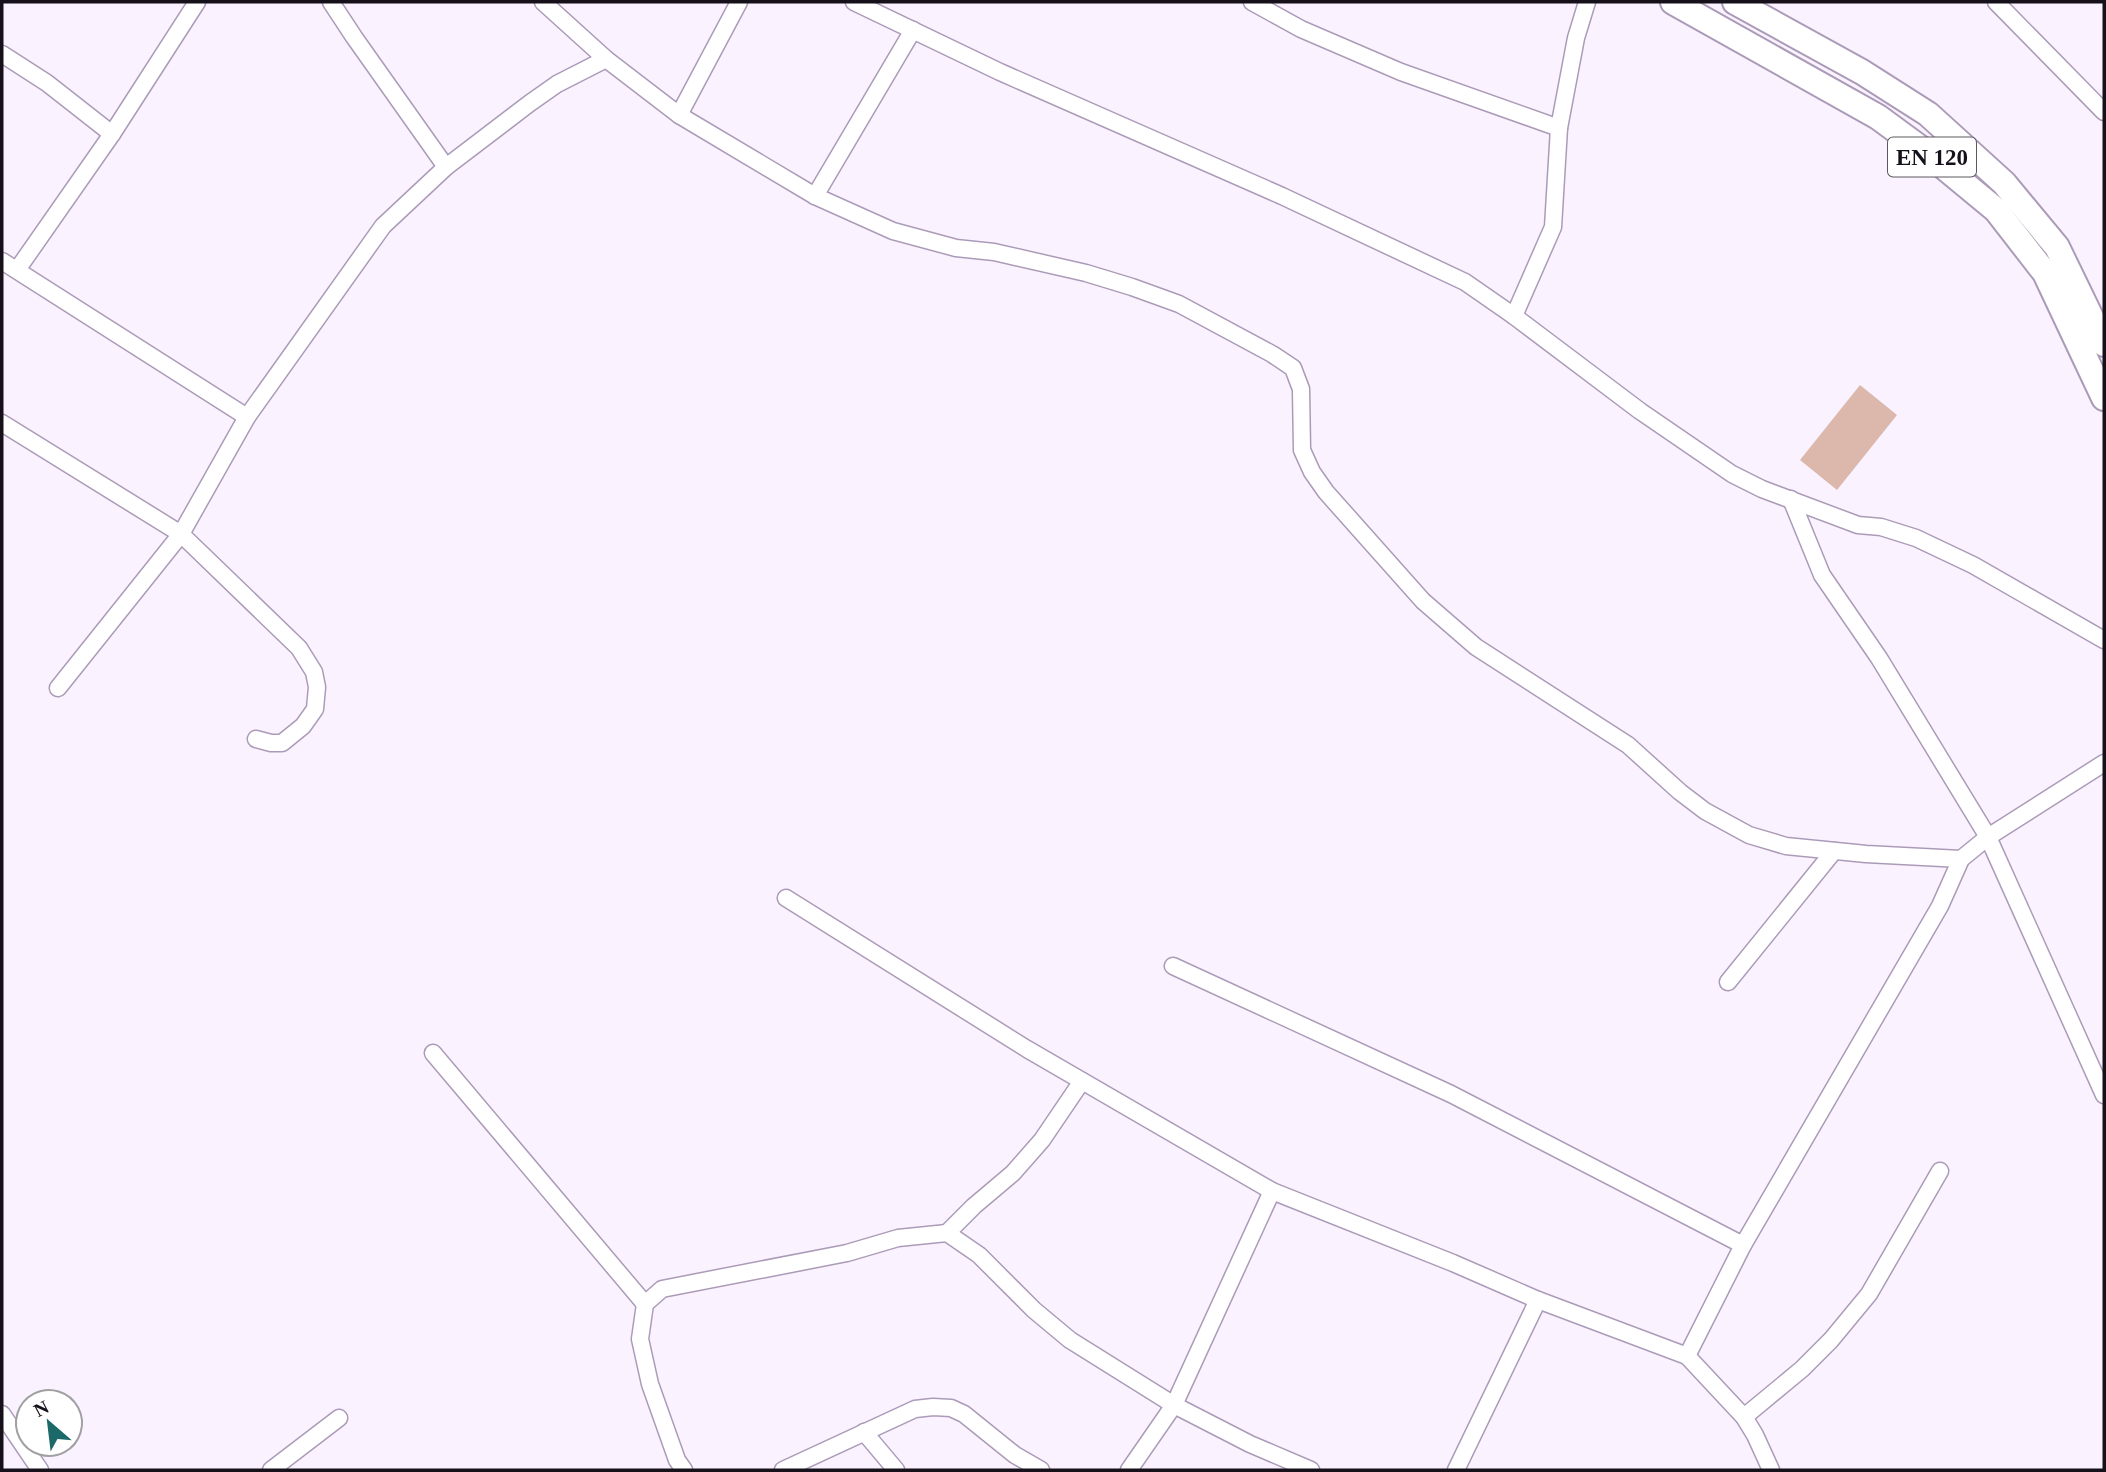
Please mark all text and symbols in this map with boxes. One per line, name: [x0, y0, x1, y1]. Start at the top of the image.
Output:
road number: EN 120: [1888, 138, 1976, 176]
north arrow: [14, 1388, 84, 1458]
text: N: [30, 1396, 52, 1421]

